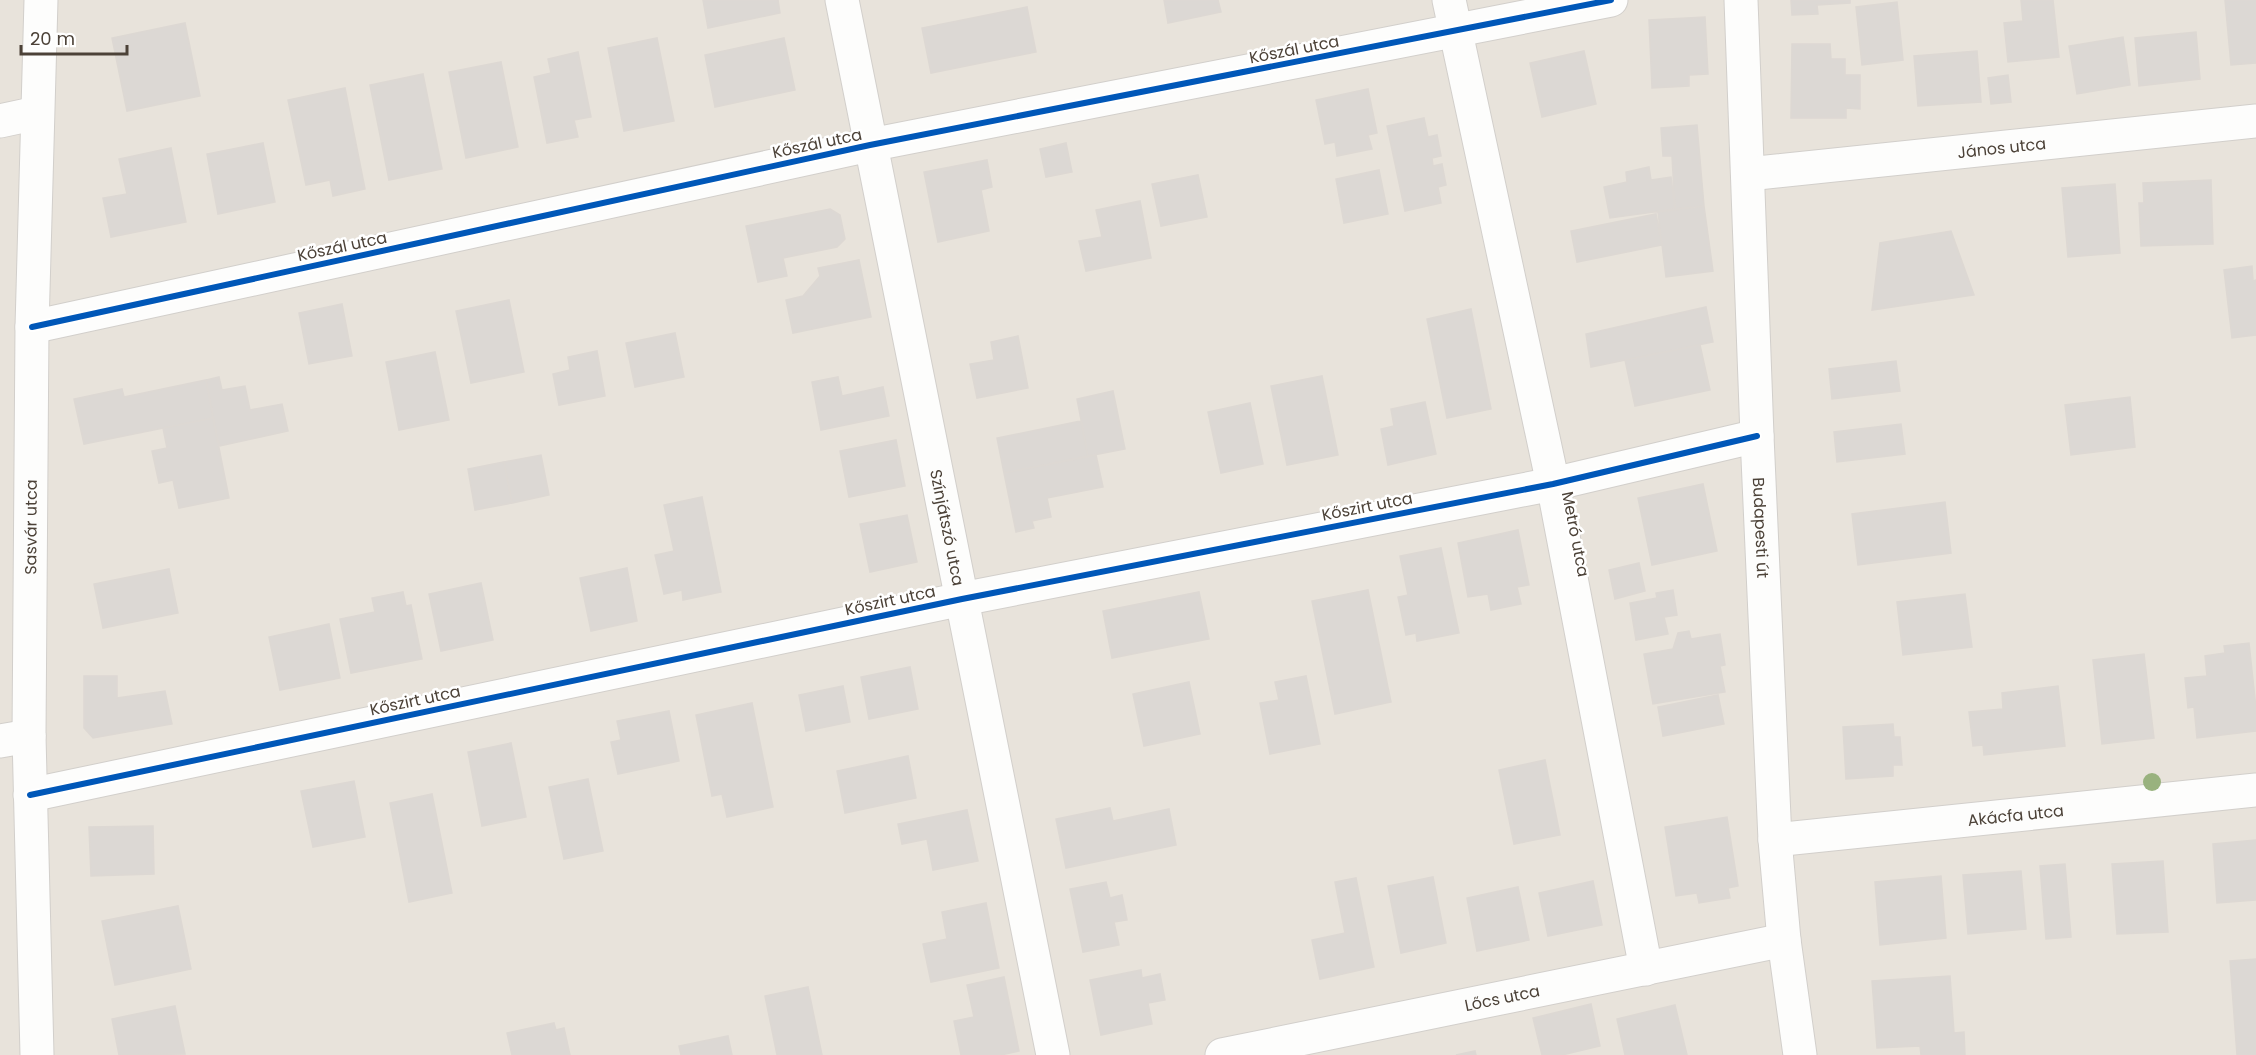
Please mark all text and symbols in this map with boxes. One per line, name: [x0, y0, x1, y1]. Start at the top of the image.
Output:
scale bar: [21, 18, 128, 56]
text: 20 m: [30, 26, 75, 51]
street label: Kőszál utca: [1247, 30, 1341, 69]
street label: Kőszál utca: [770, 123, 864, 164]
street label: János utca: [1956, 132, 2047, 164]
street label: Kőszál utca: [295, 226, 389, 267]
street label: Színjátszó utca: [924, 467, 970, 588]
street label: Budapesti út: [1747, 477, 1774, 579]
street label: Sasvár utca: [19, 479, 43, 575]
street label: Kőszirt utca: [1320, 486, 1414, 527]
street label: Metró utca: [1556, 489, 1595, 579]
street label: Kőszirt utca: [843, 580, 938, 621]
street label: Kőszirt utca: [368, 680, 463, 721]
street label: Akácfa utca: [1967, 799, 2065, 832]
street label: Lőcs utca: [1463, 979, 1542, 1017]

